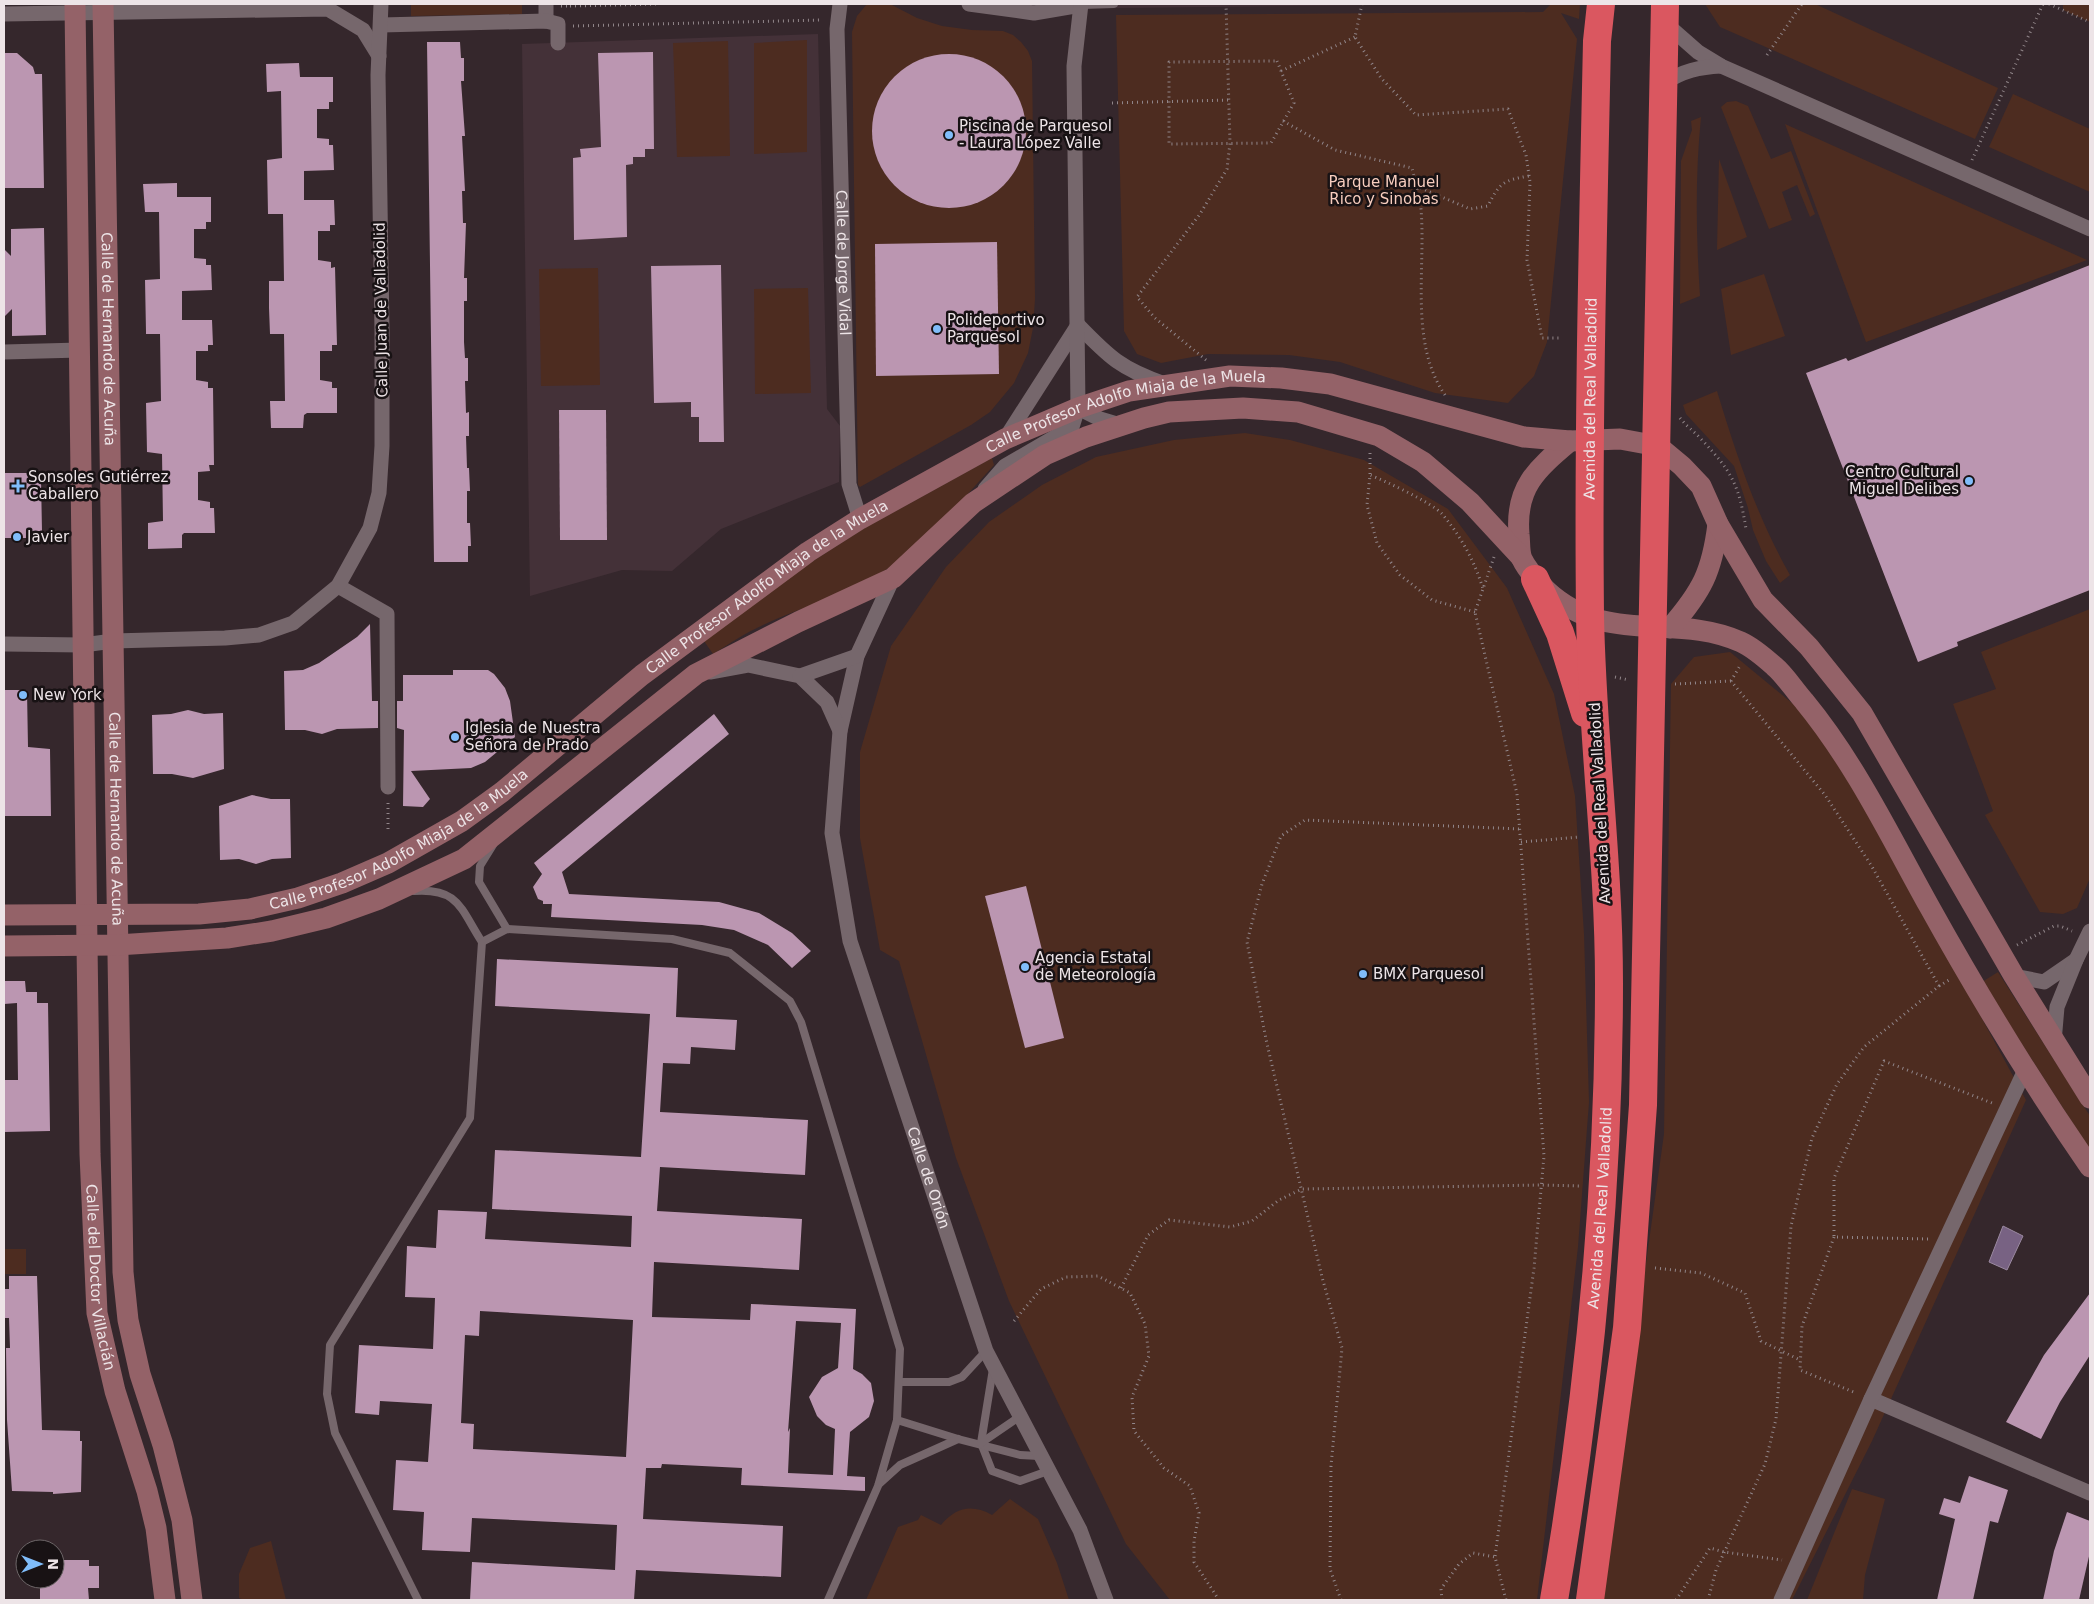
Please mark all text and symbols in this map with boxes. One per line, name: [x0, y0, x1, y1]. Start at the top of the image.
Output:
place label: Piscina de Parquesol - Laura López Valle: [959, 117, 1112, 152]
marker: Piscina de Parquesol - Laura López Valle: [943, 129, 955, 141]
park label: Parque Manuel Rico y Sinobas: [1328, 173, 1440, 208]
street label: Calle de Jorge Vidal: [832, 190, 854, 336]
street label: Calle Juan de Valladolid: [370, 222, 392, 398]
street label: Calle de Hernando de Acuña: [98, 232, 119, 446]
street label: Avenida del Real Valladolid: [1581, 298, 1601, 500]
place label: Polideportivo Parquesol: [947, 311, 1045, 346]
marker: Polideportivo Parquesol: [931, 323, 943, 335]
street label: Calle Profesor Adolfo Miaja de la Muela: [982, 367, 1266, 457]
place label: Centro Cultural Miguel Delibes: [1845, 463, 1959, 498]
place label: Sonsoles Gutiérrez Caballero: [28, 468, 169, 503]
marker: Centro Cultural Miguel Delibes: [1963, 475, 1975, 487]
marker: Sonsoles Gutiérrez Caballero: [12, 480, 24, 492]
street label: Calle Profesor Adolfo Miaja de la Muela: [642, 496, 891, 678]
place label: Javier: [26, 528, 70, 546]
marker: Javier: [11, 531, 23, 543]
place label: New York: [33, 686, 102, 704]
marker: New York: [17, 689, 29, 701]
street label: Avenida del Real Valladolid: [1586, 702, 1614, 904]
street label: Calle de Hernando de Acuña: [105, 712, 127, 926]
place label: Iglesia de Nuestra Señora de Prado: [465, 719, 601, 754]
marker: Iglesia de Nuestra Señora de Prado: [449, 731, 461, 743]
street label: Calle Profesor Adolfo Miaja de la Muela: [267, 765, 532, 913]
place label: Agencia Estatal de Meteorología: [1035, 949, 1156, 984]
marker: Agencia Estatal de Meteorología: [1019, 961, 1031, 973]
place label: BMX Parquesol: [1373, 965, 1484, 983]
marker: BMX Parquesol: [1357, 968, 1369, 980]
street label: Avenida del Real Valladolid: [1584, 1107, 1616, 1310]
street label: Calle de Orión: [903, 1124, 954, 1231]
street label: Calle del Doctor Villacián: [82, 1184, 119, 1372]
north arrow: [15, 1539, 65, 1589]
text: N: [45, 1558, 61, 1570]

